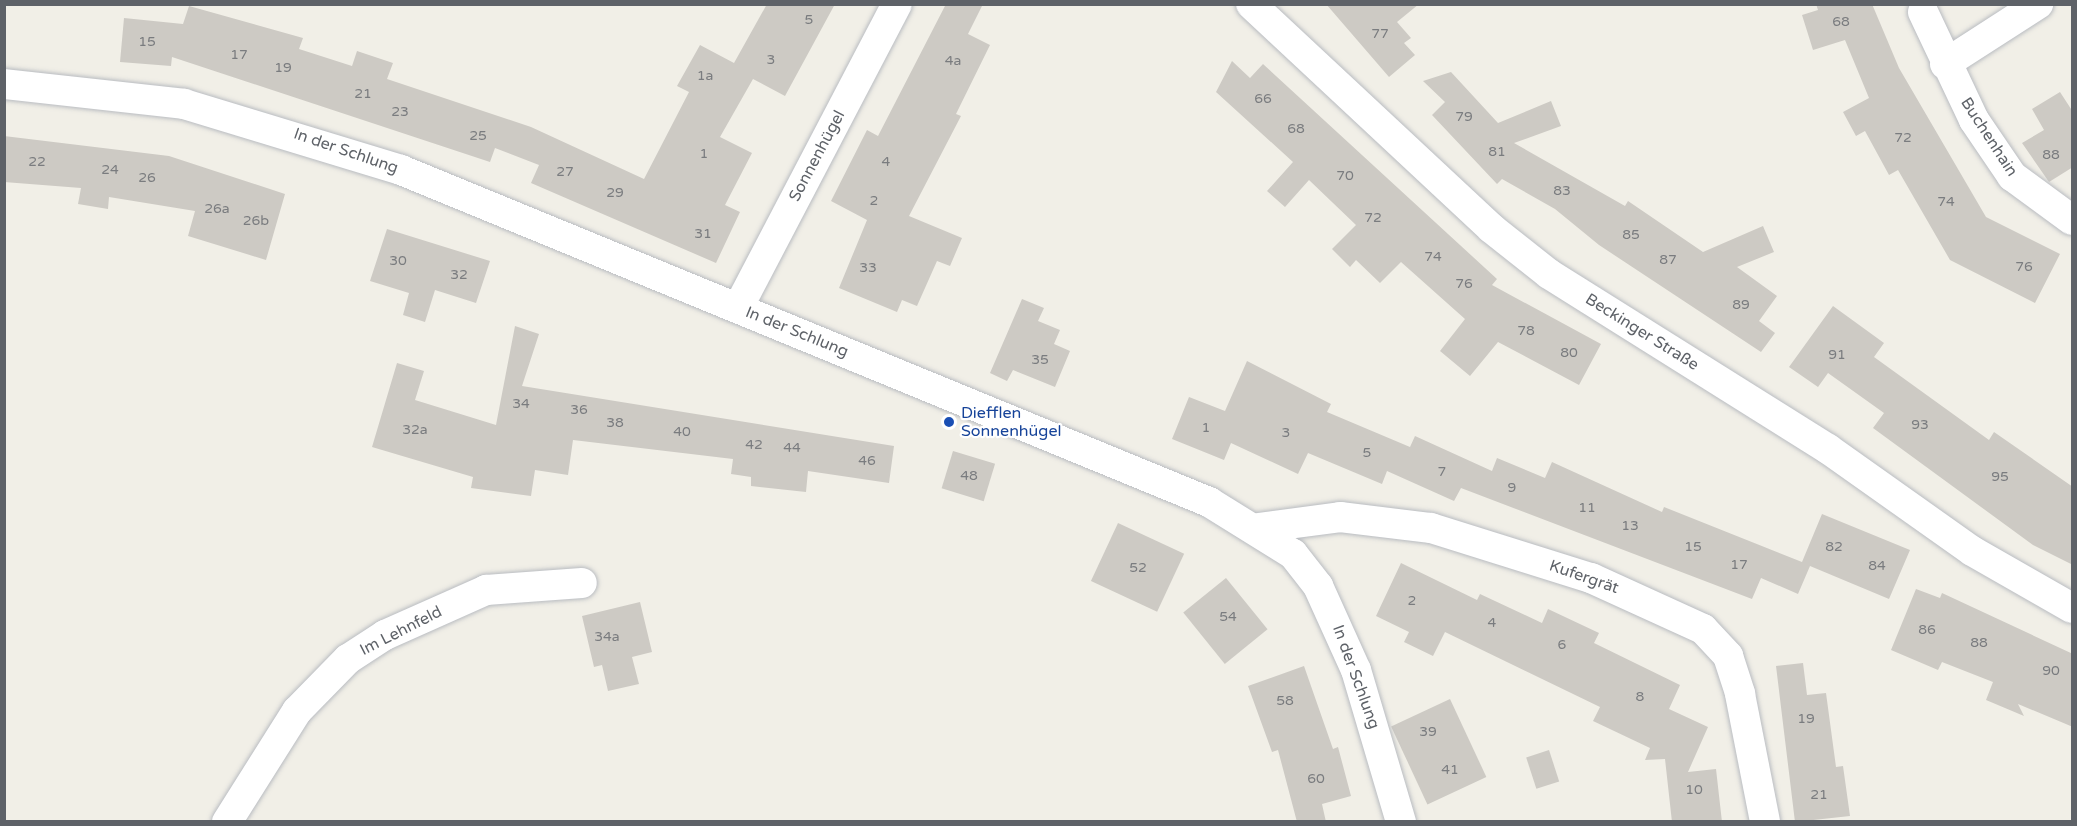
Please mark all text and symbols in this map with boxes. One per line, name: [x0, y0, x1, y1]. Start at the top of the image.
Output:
house number: 5: [805, 12, 813, 28]
house number: 68: [1832, 14, 1850, 30]
house number: 77: [1371, 26, 1389, 42]
house number: 15: [138, 34, 156, 50]
house number: 17: [230, 47, 248, 63]
house number: 3: [767, 52, 775, 68]
house number: 4a: [945, 53, 961, 69]
house number: 19: [274, 60, 292, 76]
house number: 1a: [697, 68, 713, 84]
house number: 21: [354, 86, 372, 102]
house number: 66: [1254, 91, 1272, 107]
street label: Buchenhain: [1956, 94, 2022, 180]
house number: 23: [391, 104, 409, 120]
street label: Sonnenhügel: [785, 107, 849, 205]
house number: 79: [1455, 109, 1473, 125]
house number: 68: [1287, 121, 1305, 137]
street label: In der Schlung: [291, 124, 401, 178]
house number: 25: [469, 128, 487, 144]
house number: 72: [1894, 130, 1912, 146]
house number: 81: [1488, 144, 1506, 160]
house number: 1: [700, 146, 708, 162]
house number: 88: [2042, 147, 2060, 163]
house number: 22: [28, 154, 46, 170]
house number: 4: [882, 154, 890, 170]
house number: 24: [101, 162, 119, 178]
house number: 27: [556, 164, 574, 180]
house number: 70: [1336, 168, 1354, 184]
house number: 26: [138, 170, 156, 186]
house number: 83: [1553, 183, 1571, 199]
house number: 29: [606, 185, 624, 201]
house number: 2: [870, 193, 878, 209]
house number: 74: [1937, 194, 1955, 210]
house number: 26a: [204, 201, 230, 217]
house number: 72: [1364, 210, 1382, 226]
house number: 26b: [243, 213, 269, 229]
house number: 31: [694, 226, 712, 242]
house number: 85: [1622, 227, 1640, 243]
house number: 74: [1424, 249, 1442, 265]
house number: 87: [1659, 252, 1677, 268]
house number: 30: [389, 253, 407, 269]
house number: 76: [2015, 259, 2033, 275]
house number: 33: [859, 260, 877, 276]
house number: 32: [450, 267, 468, 283]
house number: 76: [1455, 276, 1473, 292]
street label: Beckinger Straße: [1582, 289, 1702, 375]
house number: 89: [1732, 297, 1750, 313]
street label: In der Schlung: [743, 303, 851, 361]
house number: 78: [1517, 323, 1535, 339]
house number: 80: [1560, 345, 1578, 361]
house number: 91: [1828, 347, 1846, 363]
house number: 35: [1031, 352, 1049, 368]
house number: 34: [512, 396, 530, 412]
house number: 36: [570, 402, 588, 418]
place label: Diefflen Sonnenhügel: [961, 403, 1061, 441]
house number: 38: [606, 415, 624, 431]
marker: Diefflen Sonnenhügel: [942, 415, 956, 429]
house number: 93: [1911, 417, 1929, 433]
house number: 1: [1202, 420, 1210, 436]
house number: 32a: [402, 422, 428, 438]
house number: 40: [673, 424, 691, 440]
house number: 3: [1282, 425, 1290, 441]
house number: 42: [745, 437, 763, 453]
house number: 44: [783, 440, 801, 456]
house number: 5: [1363, 445, 1371, 461]
house number: 46: [858, 453, 876, 469]
house number: 7: [1438, 464, 1446, 480]
house number: 48: [960, 468, 978, 484]
house number: 95: [1991, 469, 2009, 485]
house number: 9: [1508, 480, 1516, 496]
house number: 11: [1578, 500, 1596, 516]
house number: 13: [1621, 518, 1639, 534]
house number: 15: [1684, 539, 1702, 555]
house number: 82: [1825, 539, 1843, 555]
street label: Kufergrät: [1547, 556, 1621, 598]
house number: 17: [1730, 557, 1748, 573]
house number: 84: [1868, 558, 1886, 574]
house number: 52: [1129, 560, 1147, 576]
house number: 2: [1408, 593, 1416, 609]
street label: Im Lehnfeld: [357, 602, 445, 660]
house number: 54: [1219, 609, 1237, 625]
house number: 4: [1488, 615, 1496, 631]
street label: In der Schlung: [1328, 622, 1384, 732]
house number: 86: [1918, 622, 1936, 638]
house number: 34a: [594, 629, 620, 645]
house number: 88: [1970, 635, 1988, 651]
house number: 6: [1558, 637, 1566, 653]
house number: 90: [2042, 663, 2060, 679]
house number: 8: [1636, 689, 1644, 705]
house number: 58: [1276, 693, 1294, 709]
house number: 19: [1797, 711, 1815, 727]
house number: 39: [1419, 724, 1437, 740]
house number: 41: [1441, 762, 1459, 778]
house number: 60: [1307, 771, 1325, 787]
house number: 10: [1685, 782, 1703, 798]
house number: 21: [1810, 787, 1828, 803]

